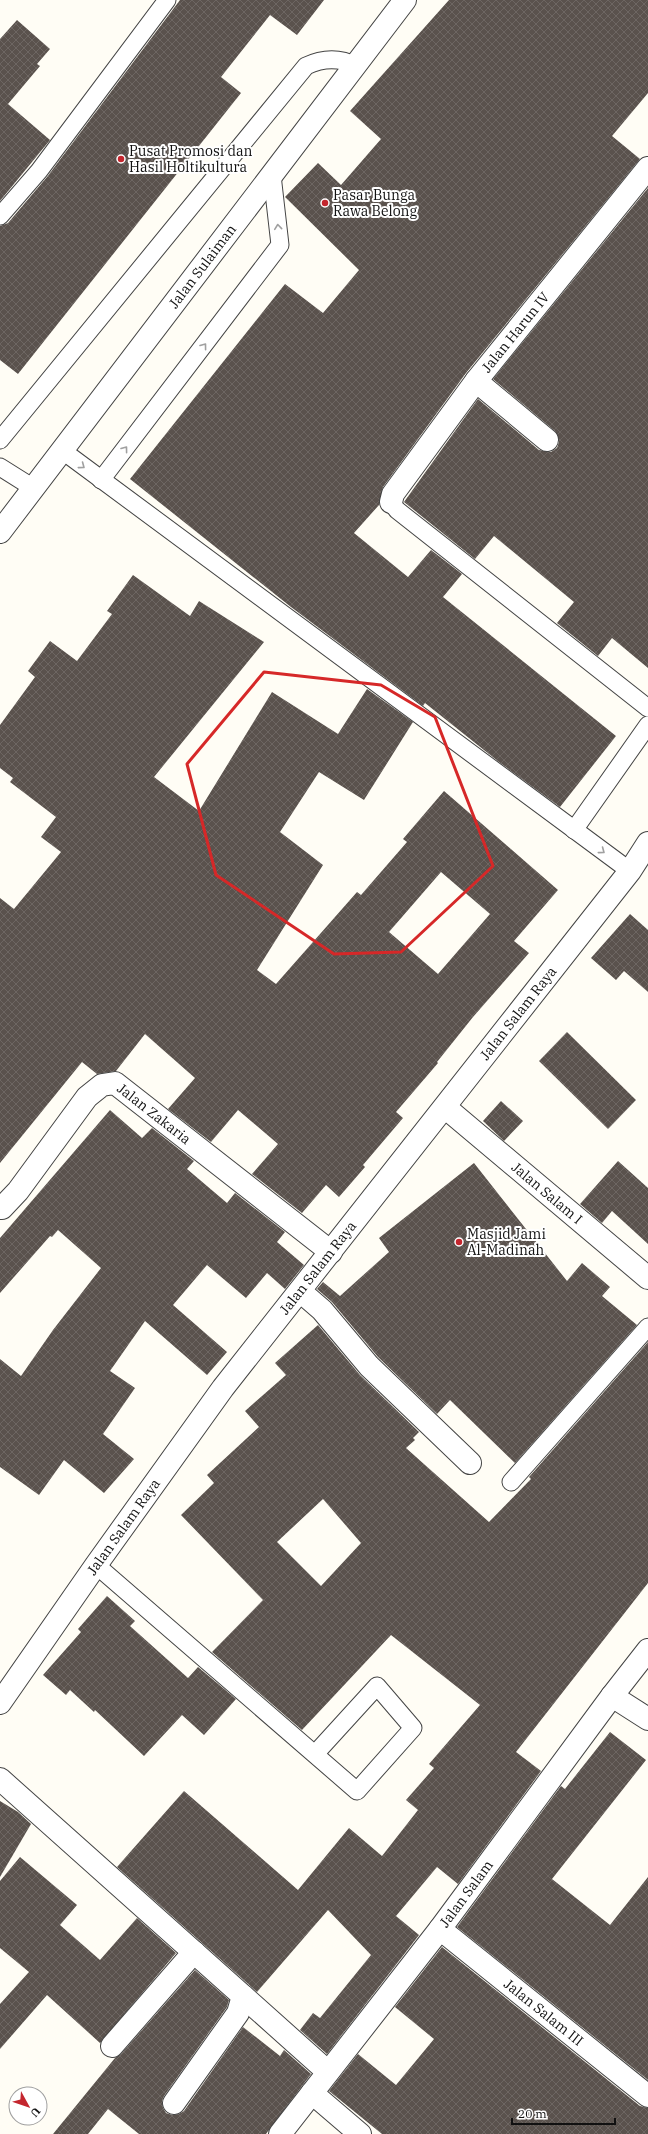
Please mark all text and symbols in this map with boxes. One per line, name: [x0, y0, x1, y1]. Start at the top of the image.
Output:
place label: Pusat Promosi dan Hasil Holtikultura: [129, 142, 253, 176]
marker: Pusat Promosi dan Hasil Holtikultura: [116, 154, 126, 164]
place label: Pasar Bunga Rawa Belong: [333, 186, 418, 220]
marker: Pasar Bunga Rawa Belong: [320, 198, 330, 208]
street label: Jalan Sulaiman: [165, 221, 240, 312]
one-way arrow: [274, 224, 283, 230]
street label: Jalan Harun IV: [477, 288, 553, 376]
one-way arrow: [199, 343, 206, 350]
one-way arrow: [120, 447, 127, 454]
one-way arrow: [78, 461, 85, 468]
one-way arrow: [598, 846, 605, 854]
street label: Jalan Salam Raya: [476, 962, 561, 1064]
street label: Jalan Zakaria: [114, 1079, 195, 1148]
street label: Jalan Salam I: [508, 1158, 586, 1228]
street label: Jalan Salam Raya: [275, 1217, 360, 1318]
place label: Masjid Jami Al-Madinah: [467, 1225, 546, 1259]
marker: Masjid Jami Al-Madinah: [454, 1237, 464, 1247]
street label: Jalan Salam Raya: [83, 1475, 164, 1579]
street label: Jalan Salam: [435, 1856, 497, 1931]
street label: Jalan Salam III: [500, 1975, 587, 2050]
north arrow: [8, 2086, 48, 2126]
scale bar: [512, 2100, 615, 2126]
text: U: [27, 2105, 44, 2121]
text: 20 m: [518, 2106, 547, 2121]

